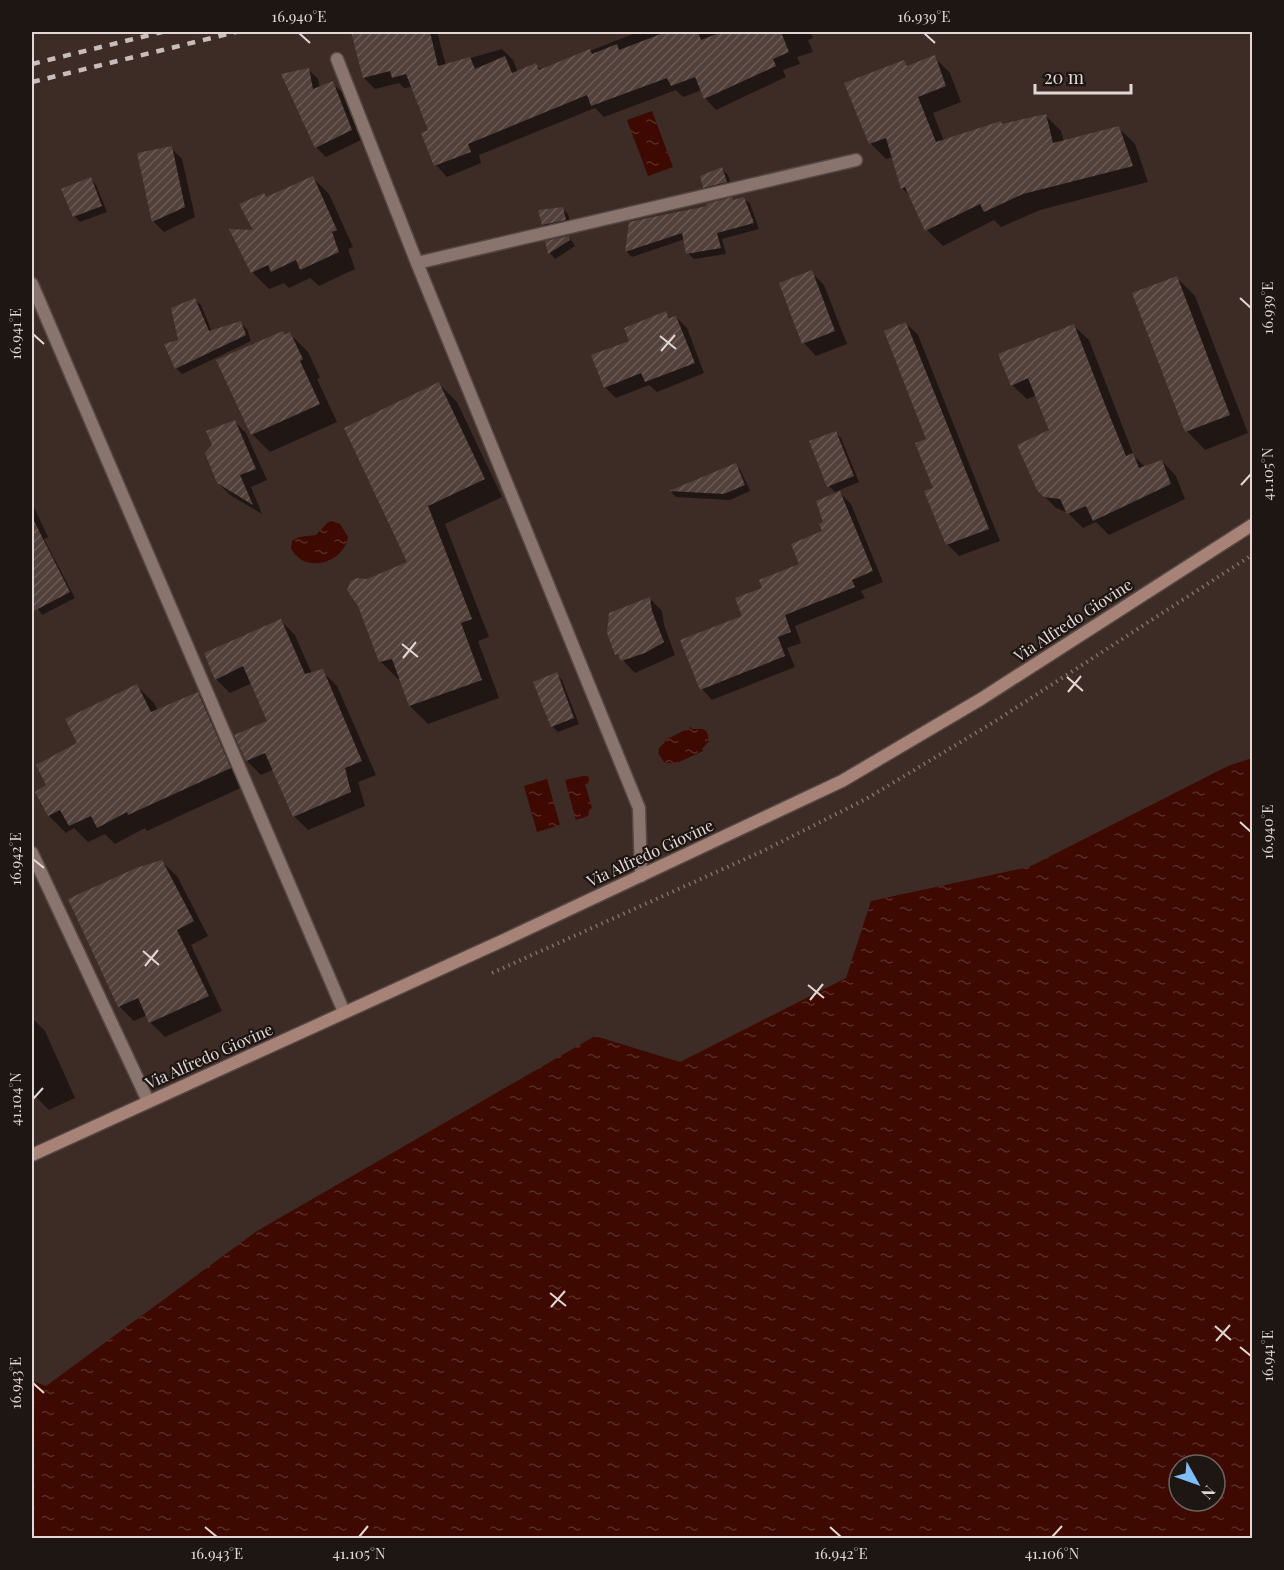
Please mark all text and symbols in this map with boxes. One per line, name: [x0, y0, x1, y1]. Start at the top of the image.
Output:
text: 16.940°E: [272, 6, 326, 26]
text: 16.939°E: [898, 6, 950, 26]
scale bar: [1035, 57, 1131, 95]
text: 20 m: [1044, 65, 1084, 89]
text: 16.939°E: [1257, 282, 1277, 334]
text: 16.941°E: [5, 308, 25, 360]
text: 41.105°N: [1257, 447, 1277, 500]
street label: Via Alfredo Giovine: [1009, 573, 1136, 666]
text: 16.940°E: [1257, 805, 1277, 859]
street label: Via Alfredo Giovine: [582, 814, 716, 891]
text: 16.942°E: [5, 832, 25, 886]
street label: Via Alfredo Giovine: [141, 1018, 276, 1093]
text: 41.104°N: [5, 1072, 25, 1126]
text: 16.941°E: [1257, 1330, 1277, 1382]
text: 16.943°E: [5, 1357, 25, 1409]
north arrow: [1167, 1453, 1227, 1513]
text: N: [1197, 1482, 1221, 1504]
text: 16.943°E: [191, 1543, 243, 1563]
text: 41.105°N: [333, 1543, 386, 1563]
text: 16.942°E: [814, 1543, 868, 1563]
text: 41.106°N: [1025, 1543, 1080, 1563]

